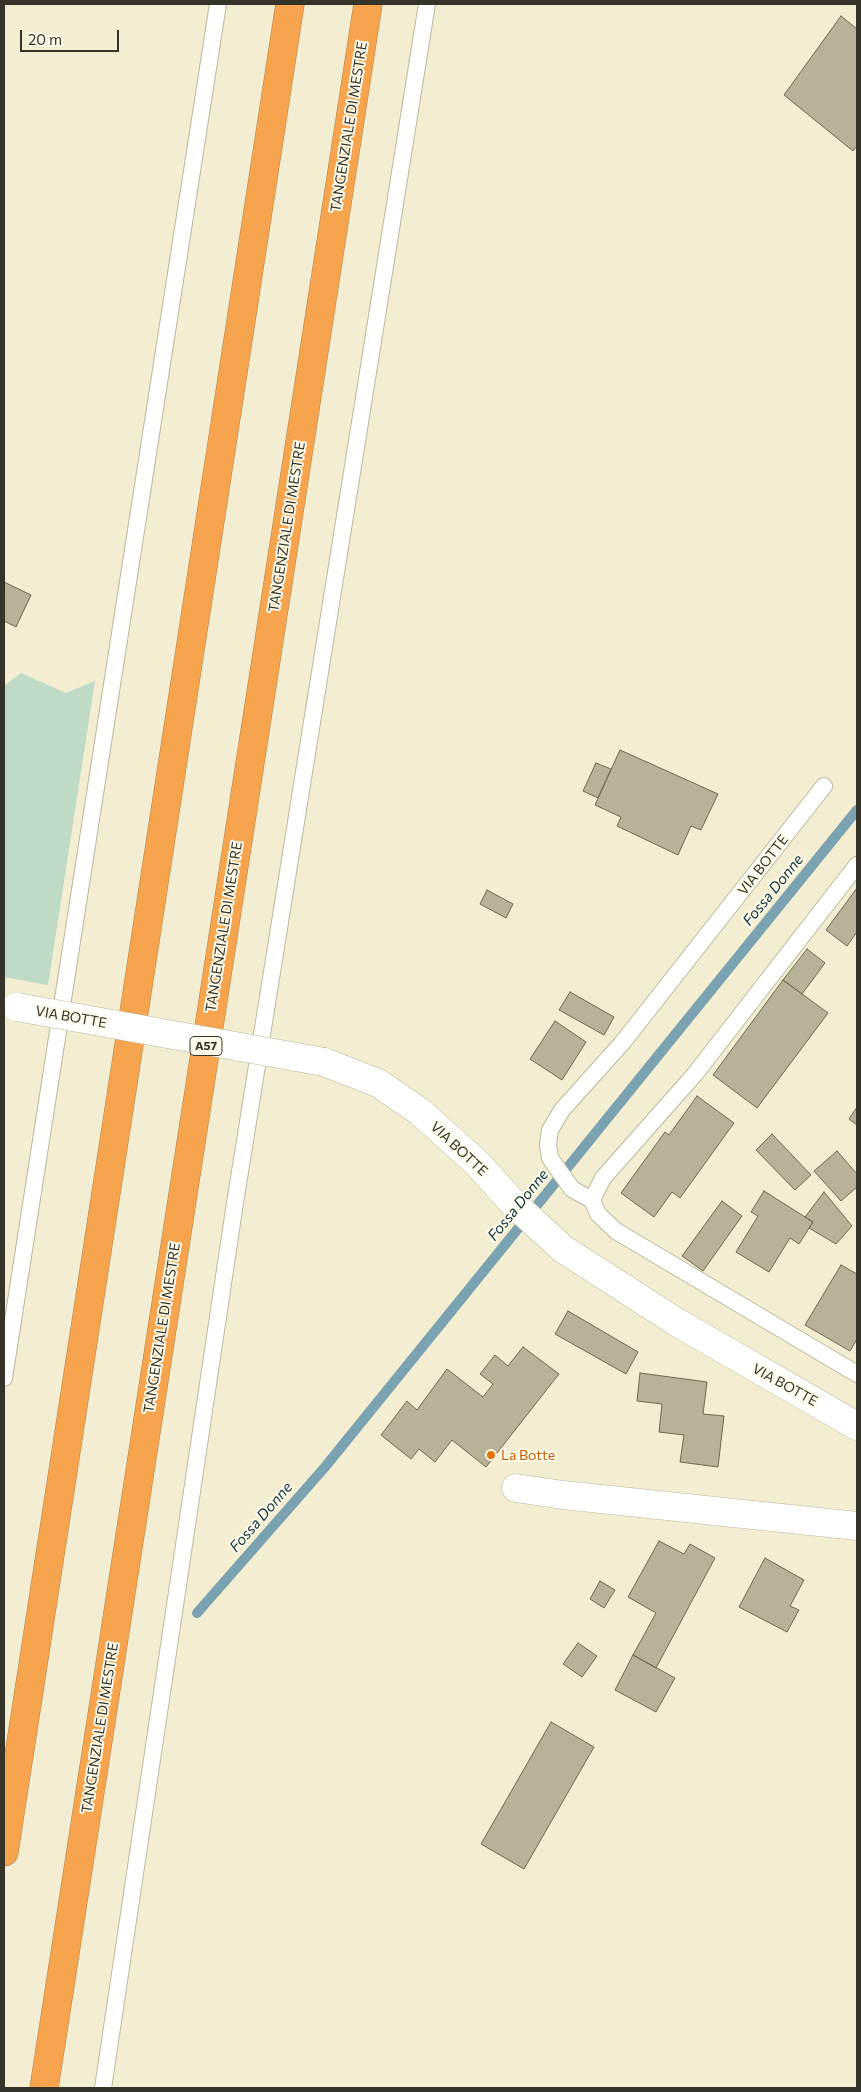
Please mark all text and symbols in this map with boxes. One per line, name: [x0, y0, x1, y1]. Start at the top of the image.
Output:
scale bar: [22, 20, 121, 52]
text: 20 m: [28, 30, 62, 48]
street label: TANGENZIALE DI MESTRE: [327, 41, 371, 213]
street label: TANGENZIALE DI MESTRE: [265, 441, 309, 613]
street label: VIA BOTTE: [734, 831, 792, 899]
street label: TANGENZIALE DI MESTRE: [202, 841, 246, 1013]
water label: Fossa Donne: [739, 851, 807, 929]
street label: VIA BOTTE: [34, 1002, 108, 1032]
road number: A57: [190, 1036, 222, 1056]
street label: VIA BOTTE: [427, 1118, 491, 1180]
water label: Fossa Donne: [484, 1166, 552, 1244]
street label: TANGENZIALE DI MESTRE: [140, 1242, 184, 1414]
street label: VIA BOTTE: [749, 1360, 821, 1410]
place label: La Botte: [501, 1447, 555, 1463]
marker: La Botte: [485, 1449, 497, 1461]
water label: Fossa Donne: [226, 1478, 296, 1556]
street label: TANGENZIALE DI MESTRE: [78, 1642, 122, 1814]

